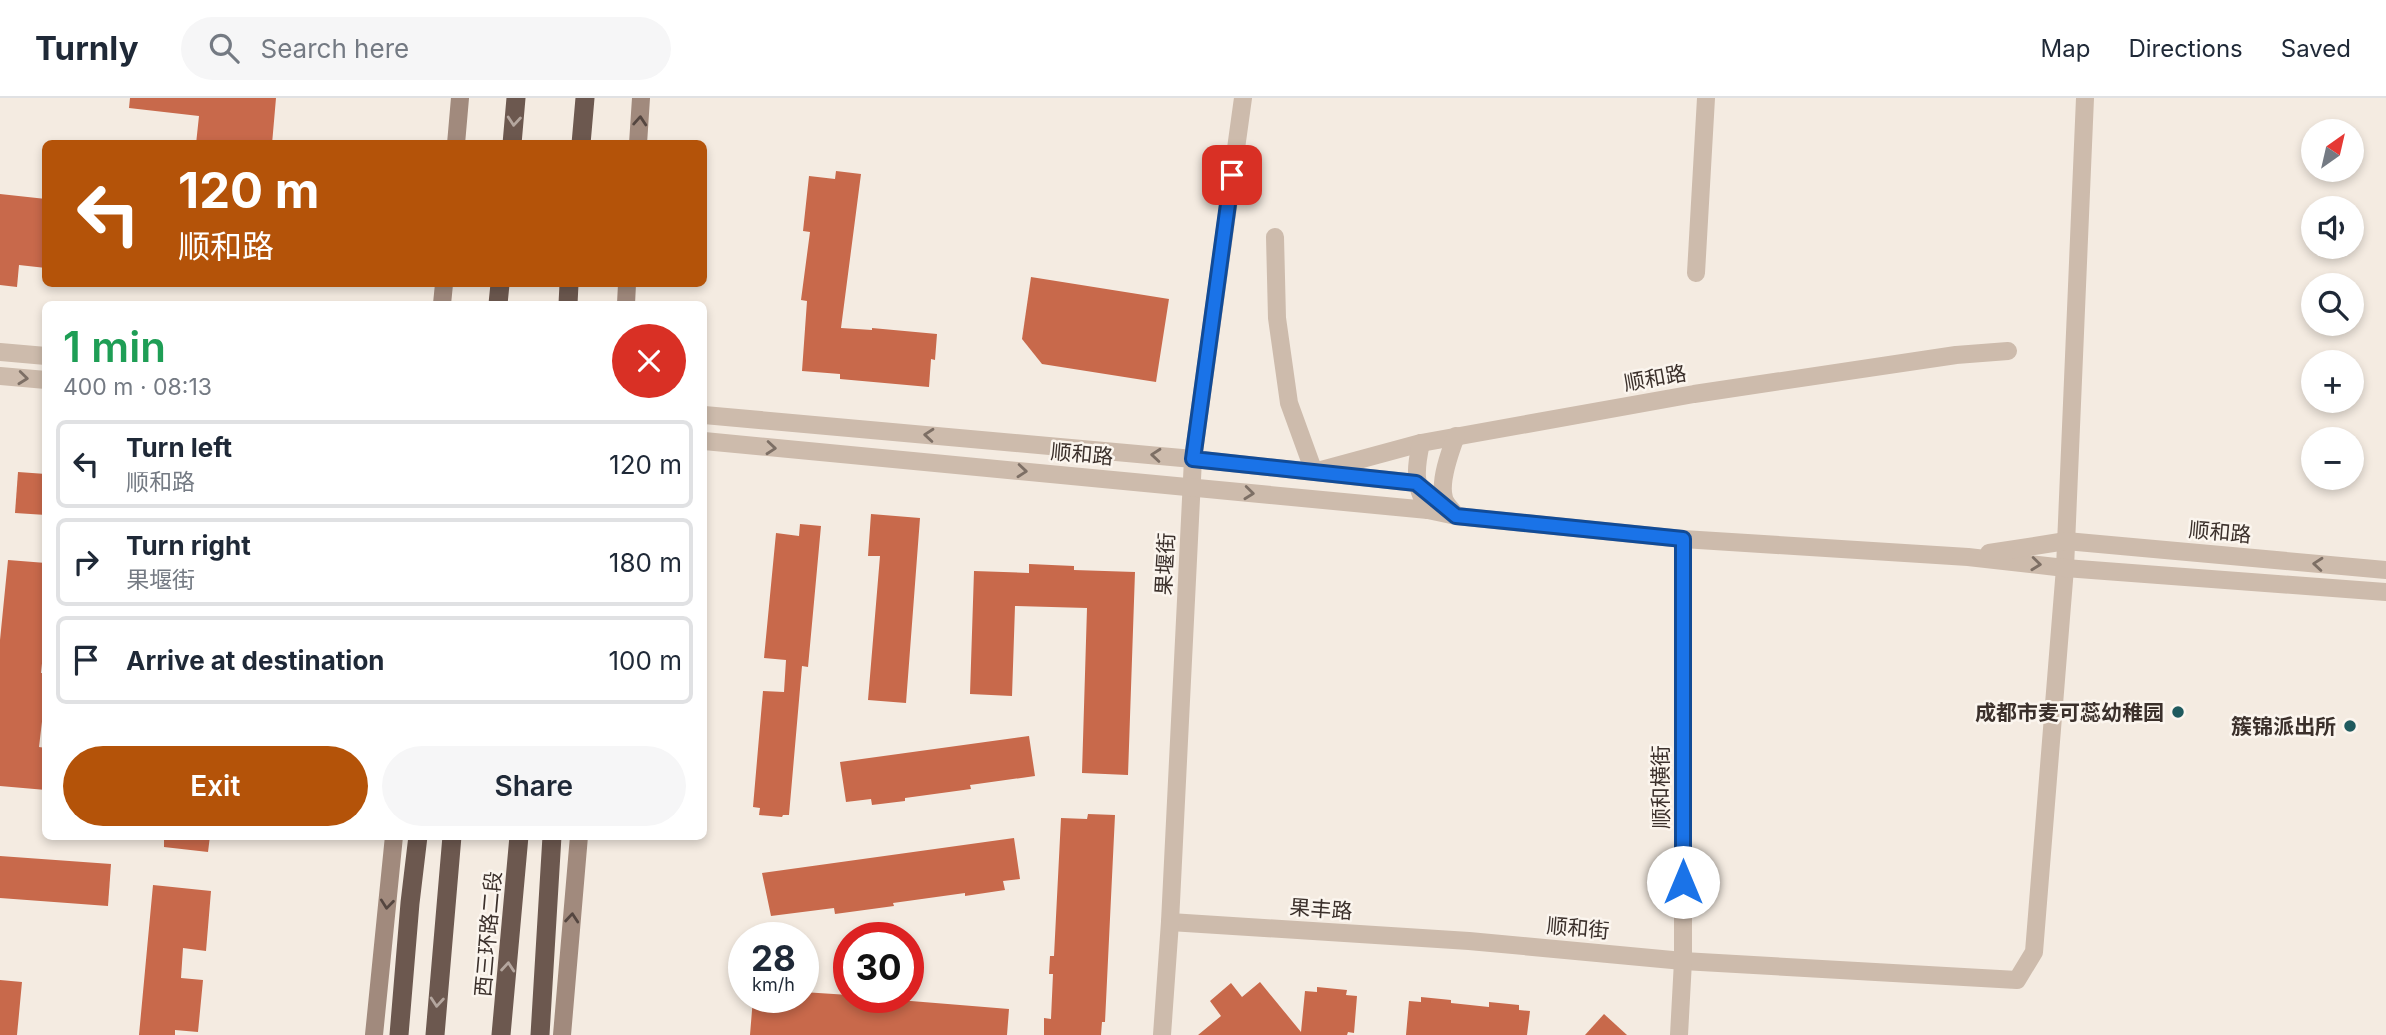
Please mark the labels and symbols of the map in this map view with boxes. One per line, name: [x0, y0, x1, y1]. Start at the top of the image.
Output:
one-way arrow: [632, 115, 647, 126]
one-way arrow: [507, 116, 522, 127]
north arrow: [2301, 119, 2364, 182]
pin: [1202, 145, 1262, 205]
street label: 顺和路: [1622, 360, 1688, 396]
one-way arrow: [18, 370, 29, 385]
one-way arrow: [923, 428, 934, 443]
street label: 顺和路: [1050, 439, 1114, 469]
one-way arrow: [766, 440, 777, 455]
one-way arrow: [1150, 448, 1161, 463]
one-way arrow: [1017, 463, 1028, 478]
one-way arrow: [1243, 485, 1255, 500]
street label: 顺和路: [2188, 517, 2252, 547]
street label: 果堰街: [1151, 532, 1179, 596]
one-way arrow: [2030, 557, 2042, 572]
one-way arrow: [2312, 557, 2323, 572]
place label: 成都市麦可蕊幼稚园: [1975, 700, 2164, 725]
marker: 成都市麦可蕊幼稚园: [2170, 704, 2186, 720]
place label: 簇锦派出所: [2231, 714, 2336, 739]
marker: 簇锦派出所: [2342, 718, 2358, 734]
street label: 顺和横街: [1648, 745, 1673, 829]
position arrow: [1646, 845, 1720, 919]
street label: 西三环路二段: [470, 870, 506, 998]
street label: 果丰路: [1289, 894, 1353, 924]
one-way arrow: [380, 899, 395, 910]
one-way arrow: [564, 912, 579, 923]
street label: 顺和街: [1546, 913, 1610, 943]
speed limit sign: 30: [833, 922, 924, 1013]
one-way arrow: [500, 961, 515, 973]
one-way arrow: [430, 996, 445, 1008]

